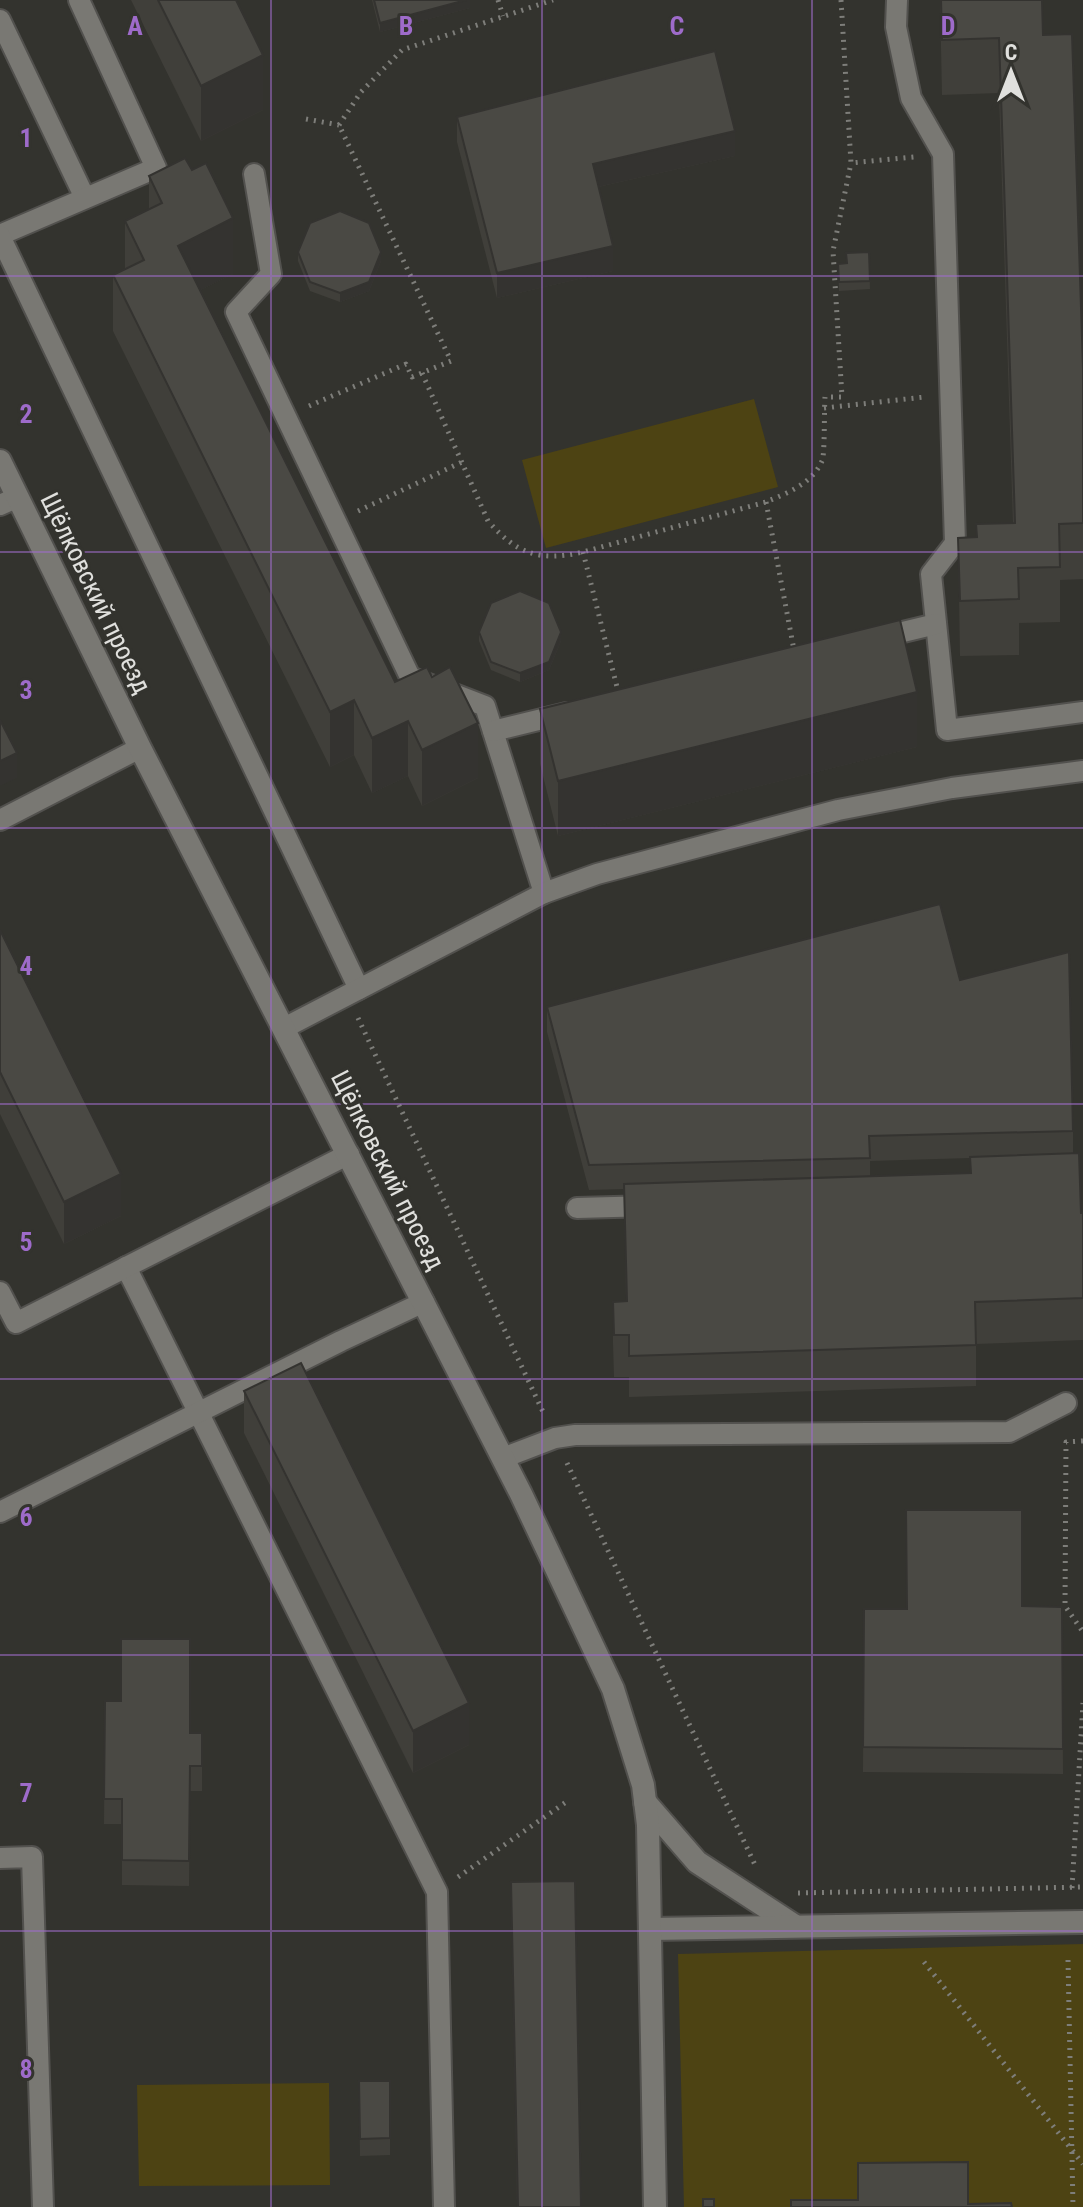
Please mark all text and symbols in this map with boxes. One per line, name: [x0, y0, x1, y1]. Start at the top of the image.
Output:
text: A: [127, 11, 143, 41]
text: B: [399, 11, 413, 41]
text: C: [670, 11, 685, 41]
text: D: [941, 11, 955, 41]
north arrow: [971, 32, 1051, 112]
text: С: [1005, 40, 1017, 65]
text: 1: [19, 123, 33, 153]
text: 2: [19, 399, 33, 429]
street label: Щёлковский проезд: [34, 488, 158, 698]
text: 3: [19, 675, 33, 705]
text: 4: [19, 951, 33, 981]
street label: Щёлковский проезд: [325, 1065, 451, 1275]
text: 5: [19, 1227, 33, 1257]
text: 6: [19, 1502, 33, 1532]
text: 7: [19, 1778, 33, 1808]
text: 8: [19, 2054, 33, 2084]

